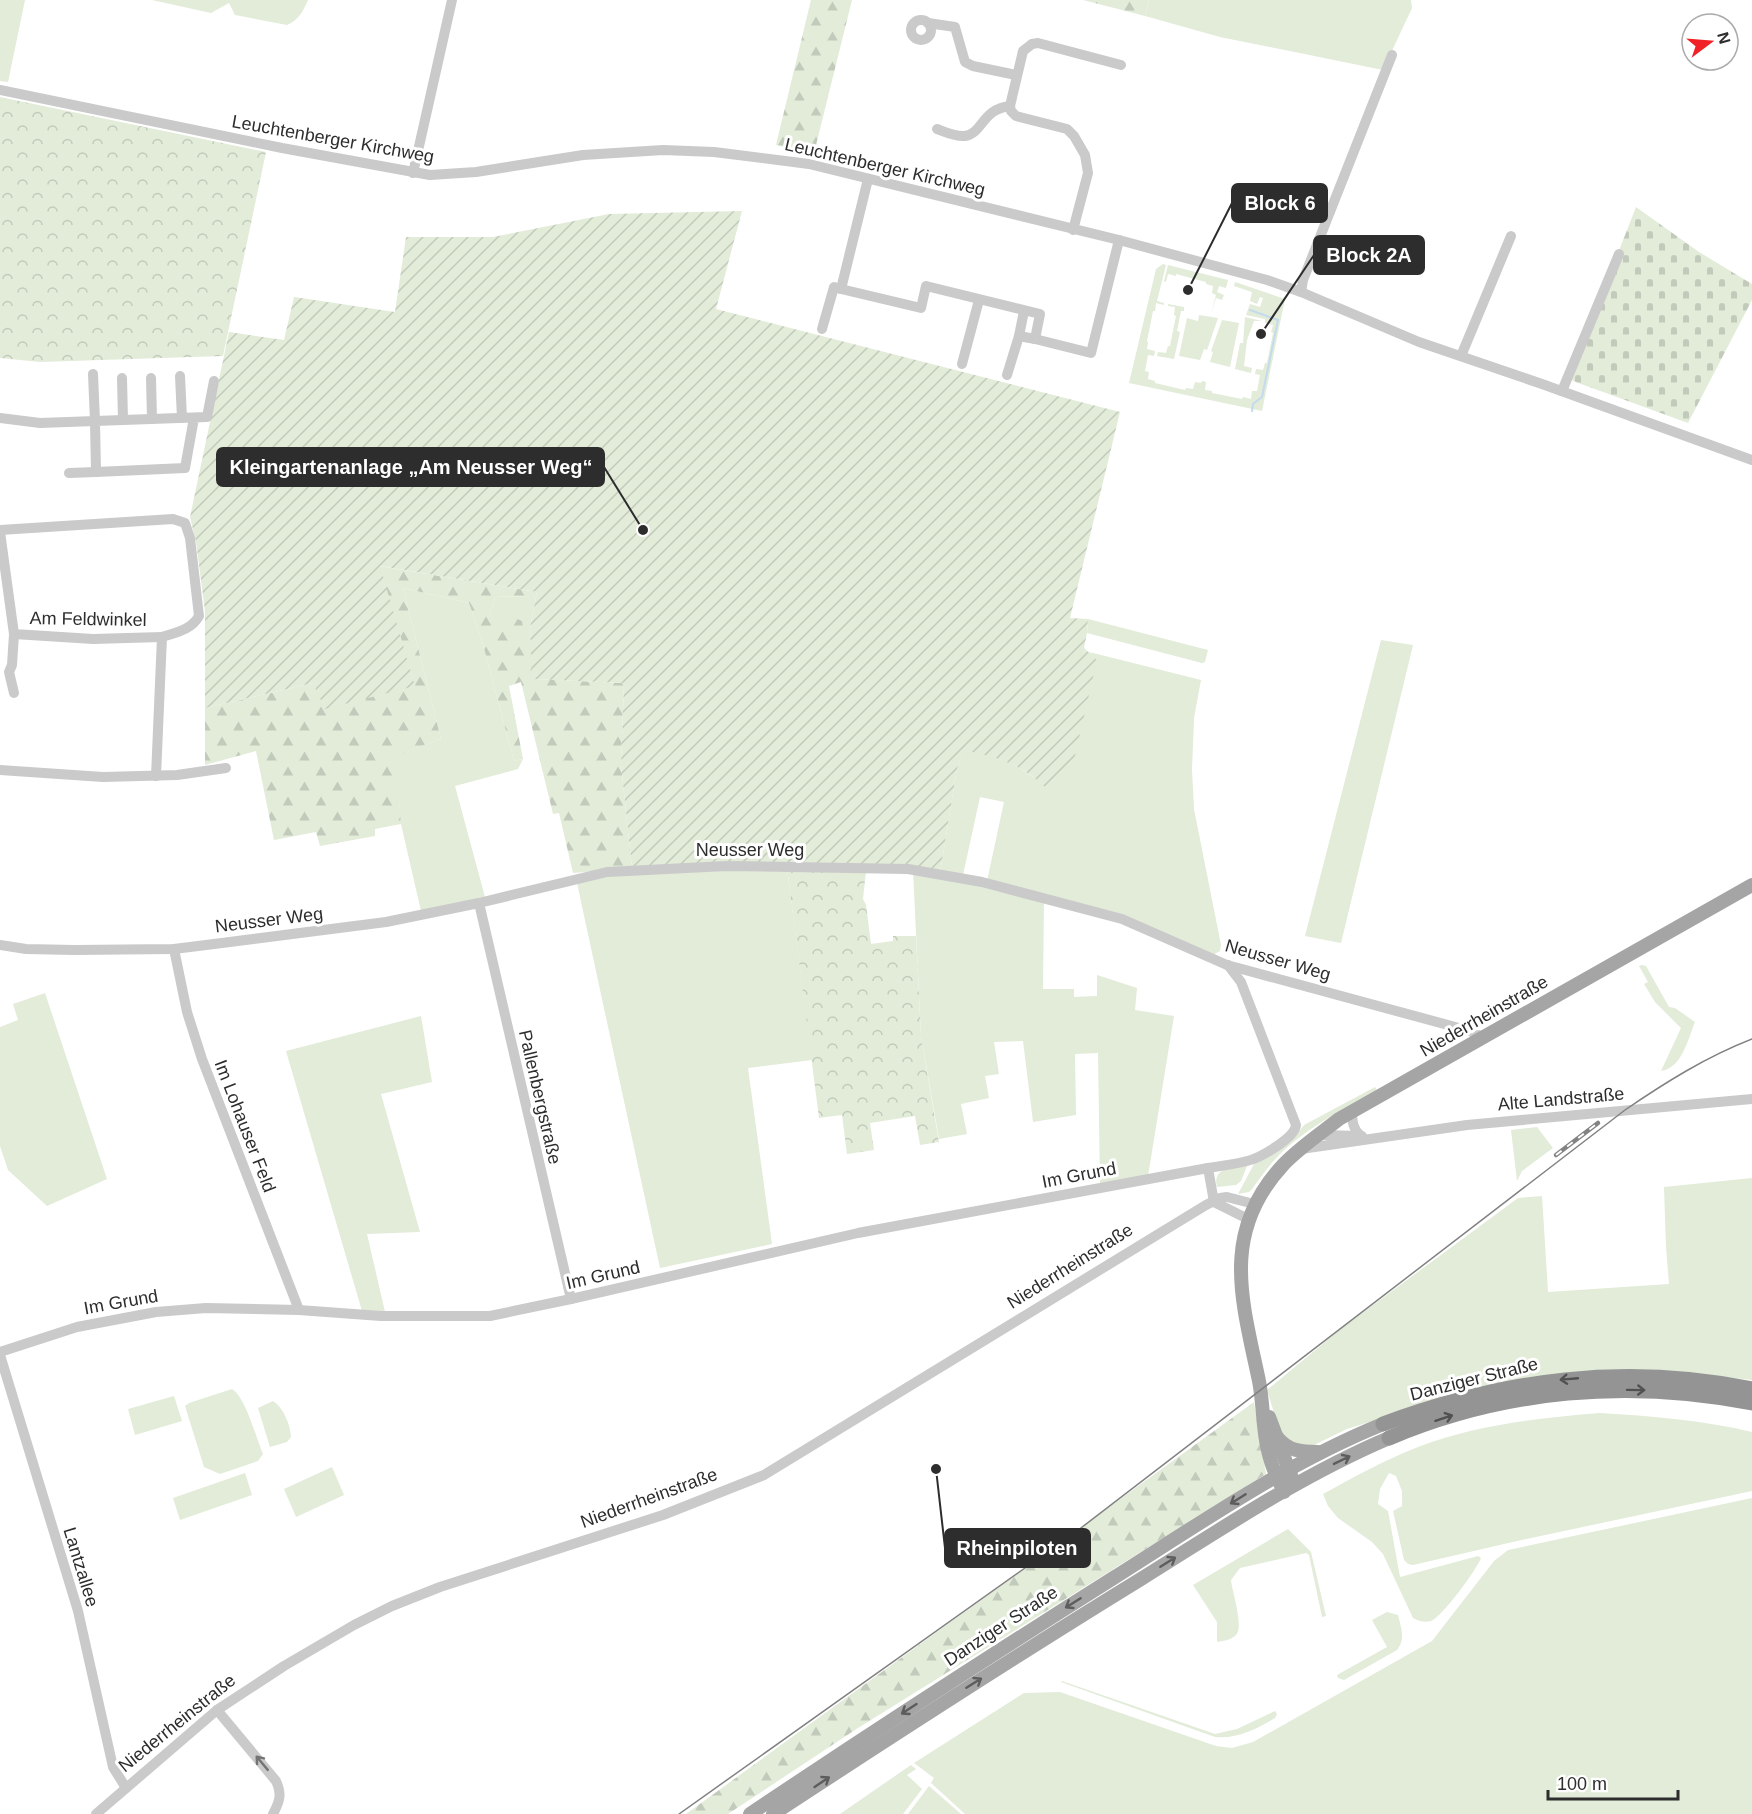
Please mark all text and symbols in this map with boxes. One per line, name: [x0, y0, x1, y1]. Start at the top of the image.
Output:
north arrow: [1680, 12, 1740, 72]
text: N: [1714, 30, 1734, 46]
street label: Leuchtenberger Kirchweg: [230, 111, 436, 167]
street label: Leuchtenberger Kirchweg: [783, 134, 987, 200]
callout: Block 6: [1232, 184, 1327, 222]
text: Block 6: [1244, 192, 1316, 214]
callout: Block 2A: [1314, 236, 1424, 274]
text: Block 2A: [1326, 244, 1412, 266]
callout: Kleingartenanlage „Am Neusser Weg“: [217, 448, 604, 486]
text: Kleingartenanlage „Am Neusser Weg“: [229, 456, 593, 478]
street label: Am Feldwinkel: [29, 608, 147, 630]
street label: Neusser Weg: [696, 840, 804, 860]
street label: Neusser Weg: [214, 903, 324, 937]
street label: Neusser Weg: [1223, 935, 1333, 985]
street label: Niederrheinstraße: [1417, 971, 1551, 1061]
street label: Pallenbergstraße: [515, 1028, 565, 1166]
street label: Im Lohauser Feld: [211, 1057, 279, 1195]
street label: Alte Landstraße: [1497, 1084, 1625, 1114]
street label: Im Grund: [1040, 1158, 1118, 1192]
street label: Niederrheinstraße: [1004, 1219, 1136, 1313]
street label: Im Grund: [564, 1257, 642, 1293]
street label: Im Grund: [82, 1286, 160, 1318]
street label: Danziger Straße: [1408, 1353, 1540, 1405]
one-way arrow: [1559, 1374, 1579, 1385]
one-way arrow: [1626, 1384, 1646, 1396]
one-way arrow: [1434, 1411, 1453, 1422]
one-way arrow: [1332, 1454, 1350, 1465]
street label: Niederrheinstraße: [578, 1464, 720, 1532]
one-way arrow: [1230, 1493, 1247, 1505]
street label: Lantzallee: [59, 1525, 103, 1609]
callout: Rheinpiloten: [945, 1529, 1090, 1567]
text: Rheinpiloten: [956, 1537, 1078, 1559]
one-way arrow: [1159, 1556, 1176, 1568]
street label: Danziger Straße: [941, 1582, 1061, 1670]
one-way arrow: [1065, 1598, 1082, 1610]
street label: Niederrheinstraße: [115, 1670, 239, 1776]
one-way arrow: [965, 1676, 982, 1688]
one-way arrow: [901, 1703, 918, 1715]
one-way arrow: [255, 1756, 269, 1771]
scale bar: [1548, 1763, 1678, 1801]
text: 100 m: [1557, 1774, 1607, 1794]
one-way arrow: [813, 1775, 830, 1787]

